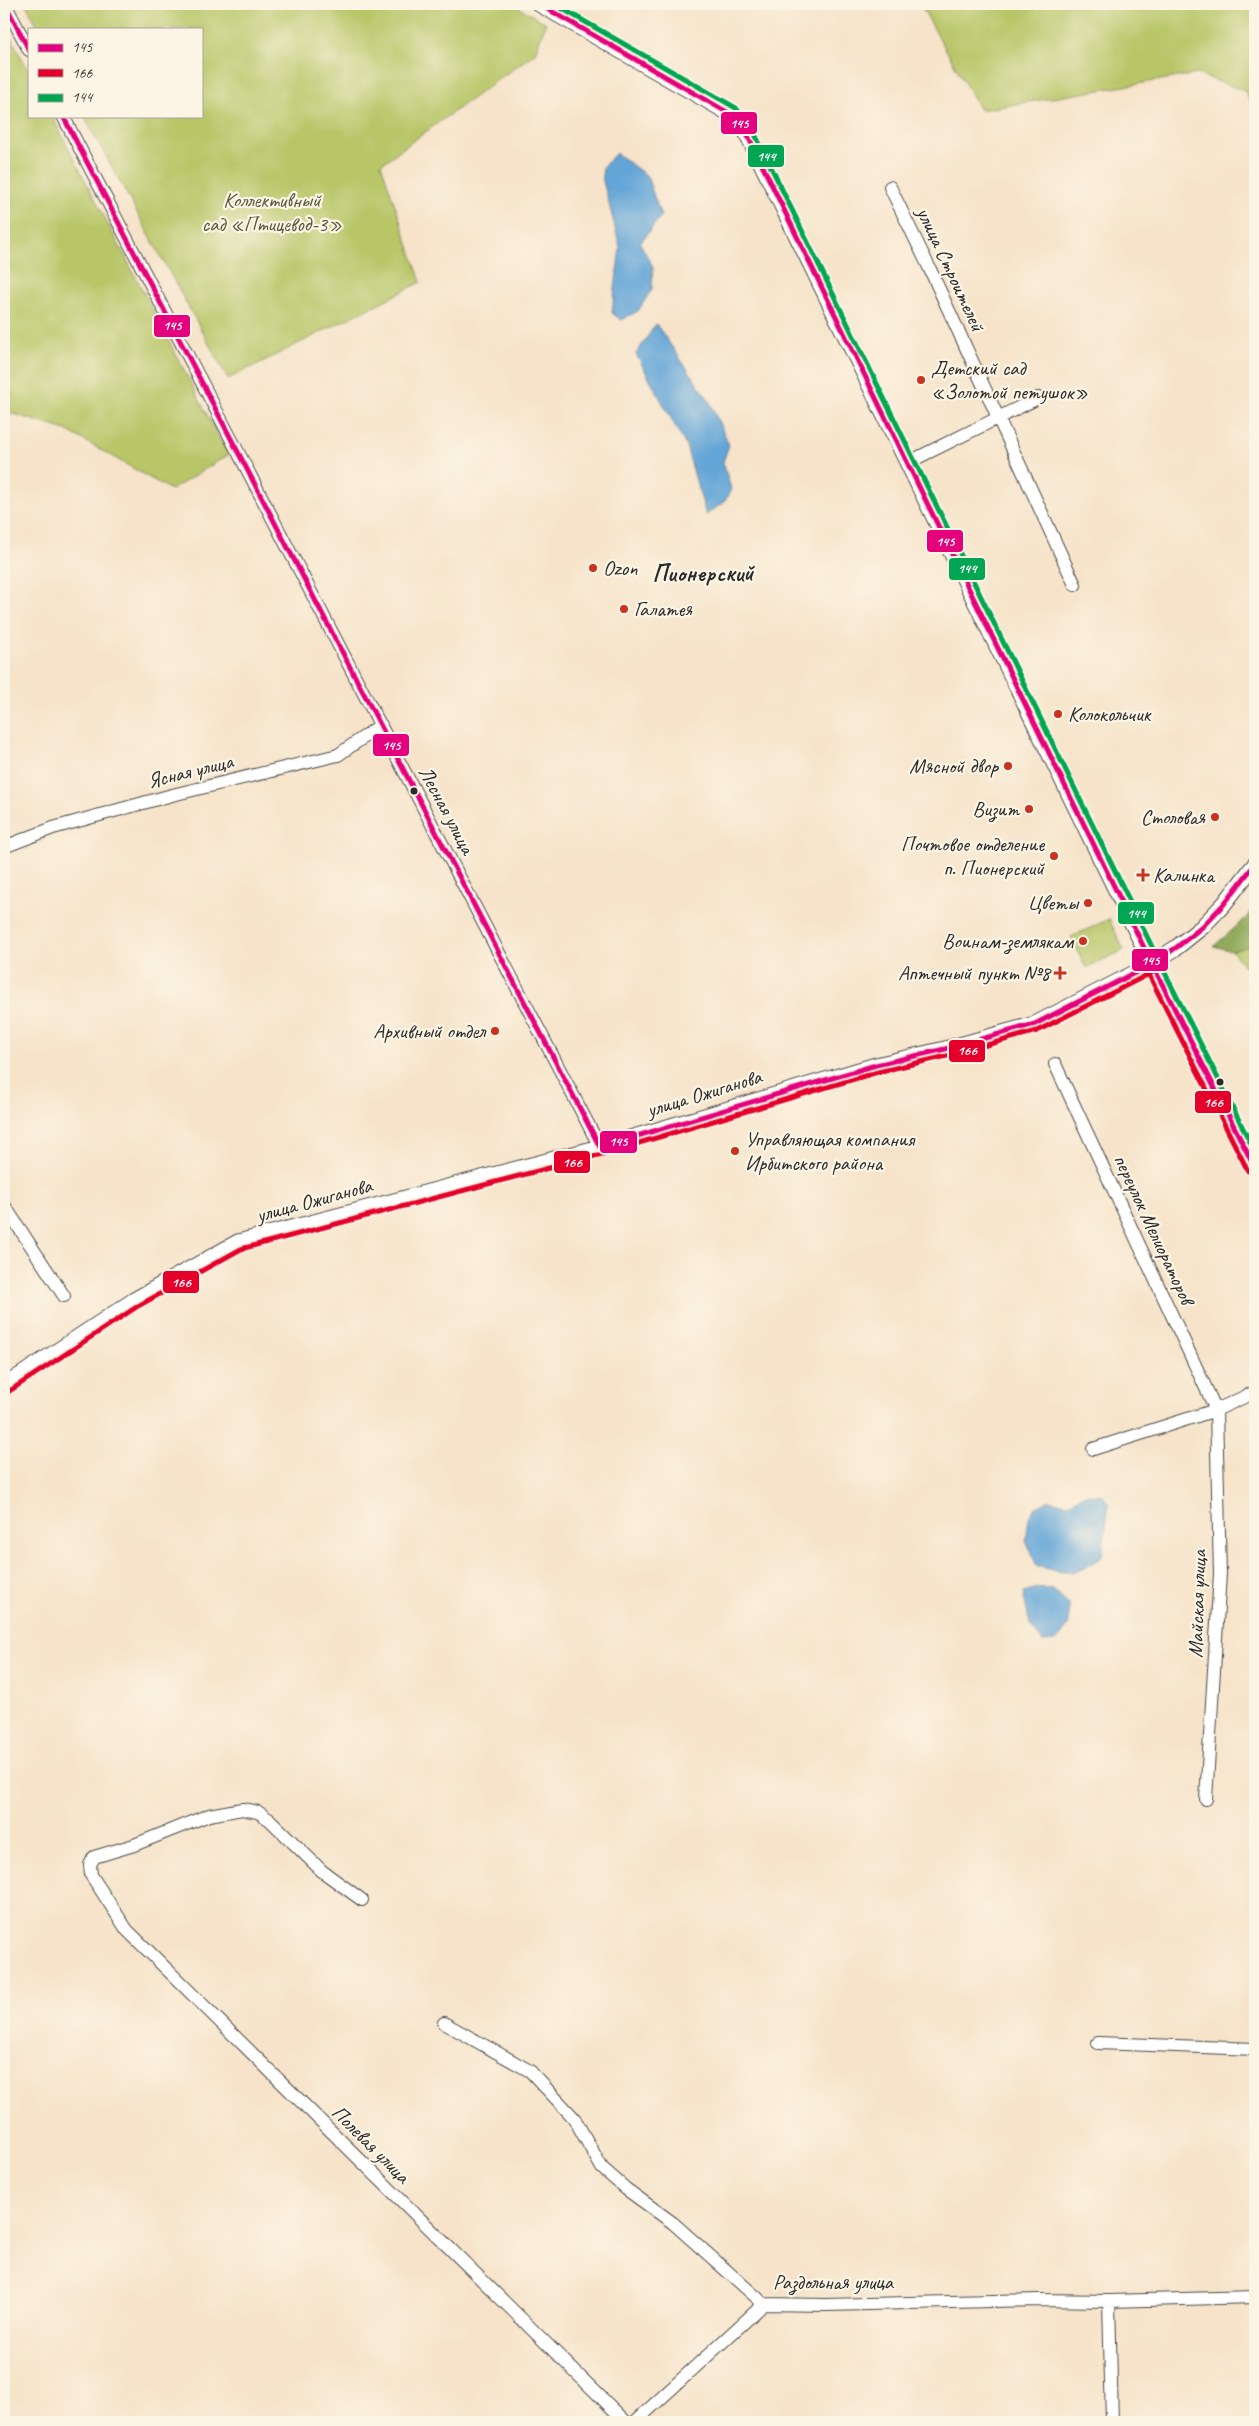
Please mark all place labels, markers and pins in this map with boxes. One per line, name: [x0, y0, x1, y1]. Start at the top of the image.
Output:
place label: Детский сад «Золотой петушок»: [931, 355, 1088, 405]
marker: Детский сад «Золотой петушок»: [915, 374, 927, 386]
place label: Ozon: [603, 555, 638, 581]
marker: Ozon: [587, 562, 599, 574]
place label: Галатея: [634, 596, 693, 622]
marker: Галатея: [618, 603, 630, 615]
place label: Колокольчик: [1068, 701, 1152, 727]
marker: Колокольчик: [1052, 708, 1064, 720]
place label: Мясной двор: [909, 753, 1000, 779]
marker: Мясной двор: [1002, 760, 1014, 772]
unlabelled marker: [409, 786, 419, 796]
place label: Визит: [973, 796, 1020, 823]
marker: Визит: [1023, 803, 1035, 815]
place label: Столовая: [1141, 804, 1206, 830]
marker: Столовая: [1209, 811, 1221, 823]
place label: Почтовое отделение п. Пионерский: [901, 831, 1045, 881]
marker: Почтовое отделение п. Пионерский: [1048, 850, 1060, 862]
place label: Калинка: [1153, 862, 1216, 888]
marker: Калинка: [1137, 869, 1149, 881]
place label: Цветы: [1027, 890, 1080, 916]
marker: Цветы: [1082, 897, 1094, 909]
place label: Воинам-землякам: [942, 928, 1075, 955]
marker: Воинам-землякам: [1077, 935, 1089, 947]
place label: Аптечный пункт №8: [898, 960, 1053, 986]
marker: Аптечный пункт №8: [1054, 967, 1066, 979]
place label: Архивный отдел: [373, 1018, 487, 1044]
marker: Архивный отдел: [489, 1025, 501, 1037]
unlabelled marker: [1215, 1077, 1225, 1087]
place label: Управляющая компания Ирбитского района: [745, 1126, 916, 1176]
marker: Управляющая компания Ирбитского района: [729, 1145, 741, 1157]

